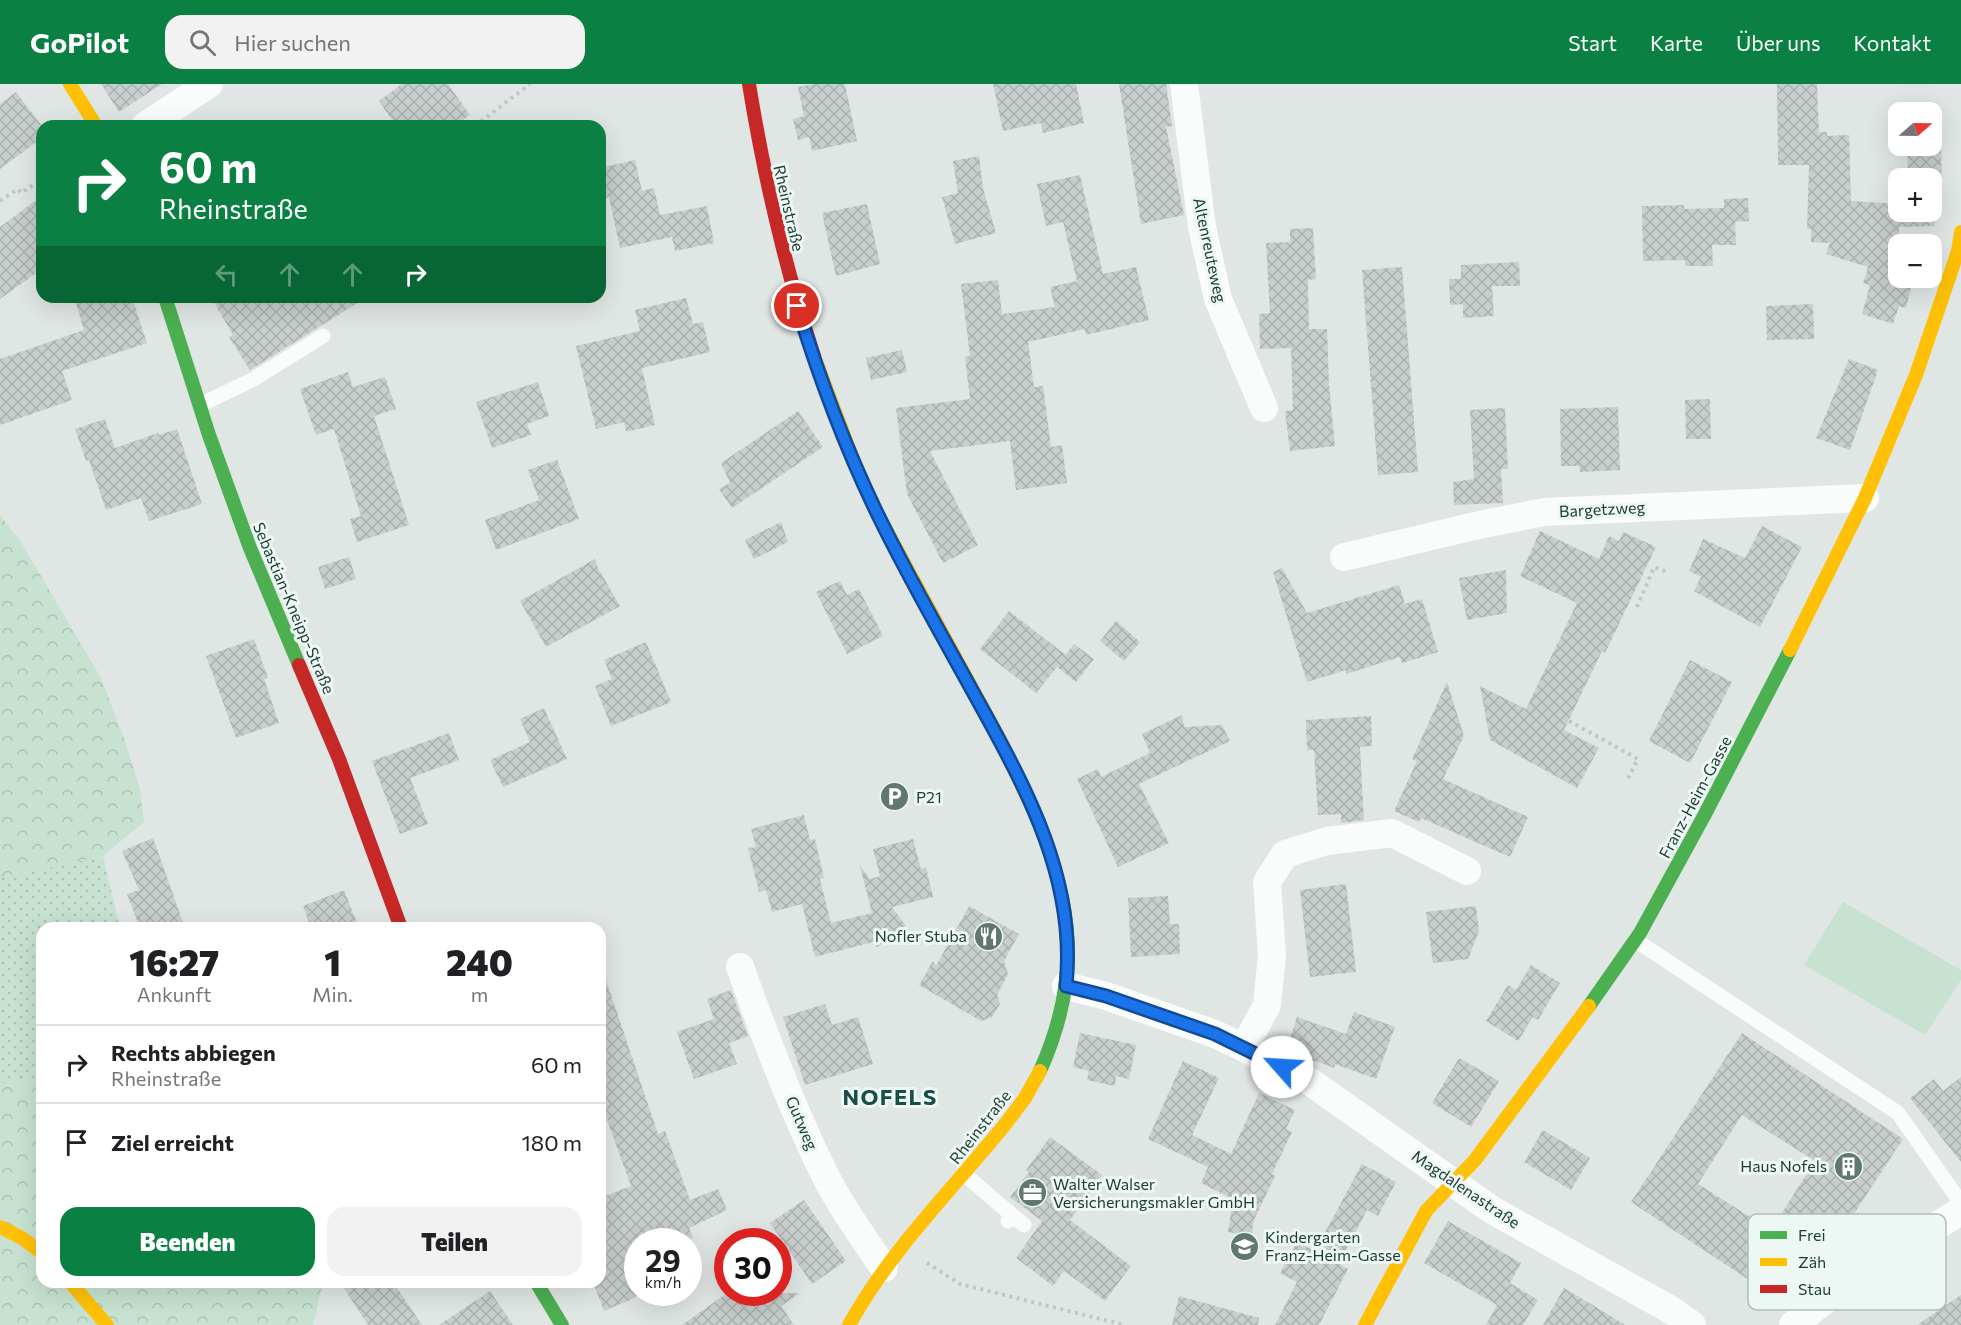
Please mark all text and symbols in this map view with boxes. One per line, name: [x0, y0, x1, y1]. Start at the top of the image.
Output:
search box: [165, 15, 585, 69]
text: GoPilot: [30, 25, 129, 59]
icon: search: [186, 26, 219, 59]
text: Hier suchen: [234, 29, 351, 56]
text: Start: [1568, 30, 1617, 55]
text: Karte: [1650, 30, 1703, 55]
text: Über uns: [1736, 30, 1820, 55]
text: Kontakt: [1853, 30, 1931, 55]
north arrow: [1888, 102, 1942, 156]
map controls: [1888, 102, 1942, 288]
text: 60 m: [159, 140, 258, 192]
icon: right: [60, 144, 138, 222]
street label: Rheinstraße: [770, 163, 809, 253]
button: +: [1888, 168, 1942, 222]
text: Rheinstraße: [159, 192, 308, 225]
street label: Altenreuteweg: [1190, 196, 1231, 305]
button: −: [1888, 234, 1942, 288]
icon: left: [210, 258, 243, 291]
icon: ahead: [273, 258, 306, 291]
icon: ahead: [336, 258, 369, 291]
icon: right: [399, 258, 432, 291]
pin: [771, 280, 822, 331]
icon: arrive: [780, 289, 813, 322]
street label: Bargetzweg: [1558, 497, 1646, 520]
street label: Sebastian-Kneipp-Straße: [250, 519, 339, 696]
street label: Franz-Heim-Gasse: [1654, 732, 1735, 861]
parking icon: P21: [879, 781, 911, 813]
place label: P21: [916, 787, 942, 806]
restaurant icon: Nofler Stuba: [972, 920, 1004, 952]
place label: Nofler Stuba: [875, 926, 967, 945]
text: 16:27: [129, 939, 219, 983]
text: 1: [324, 939, 341, 983]
text: 240: [446, 939, 513, 983]
text: Ankunft: [137, 982, 212, 1006]
text: Min.: [312, 982, 353, 1006]
text: m: [471, 982, 488, 1006]
position arrow: [1250, 1035, 1314, 1099]
text: Rechts abbiegen: [111, 1039, 276, 1066]
icon: right: [60, 1048, 93, 1081]
text: 60 m: [531, 1051, 582, 1078]
text: Rheinstraße: [111, 1066, 221, 1090]
district label: NOFELS: [842, 1083, 938, 1110]
street label: Rheinstraße: [945, 1086, 1014, 1167]
street label: Gutweg: [783, 1093, 822, 1153]
icon: arrive: [60, 1126, 93, 1159]
text: Ziel erreicht: [111, 1129, 234, 1156]
text: 180 m: [521, 1129, 582, 1156]
street label: Magdalenastraße: [1409, 1145, 1524, 1232]
building icon: Haus Nofels: [1832, 1150, 1864, 1182]
place label: Haus Nofels: [1740, 1156, 1827, 1175]
place label: Walter Walser Versicherungsmakler GmbH: [1053, 1174, 1255, 1211]
office icon: Walter Walser Versicherungsmakler GmbH: [1016, 1177, 1048, 1209]
button: Beenden: [60, 1207, 315, 1276]
button: Teilen: [327, 1207, 582, 1276]
legend: [1748, 1214, 1946, 1310]
text: Frei: [1798, 1225, 1826, 1244]
place label: Kindergarten Franz-Heim-Gasse: [1265, 1227, 1401, 1264]
speed limit sign: 30: [714, 1228, 792, 1306]
school or university icon: Kindergarten Franz-Heim-Gasse: [1228, 1230, 1260, 1262]
text: 29: [645, 1241, 681, 1278]
text: Zäh: [1798, 1252, 1826, 1271]
text: km/h: [645, 1273, 681, 1291]
text: Stau: [1798, 1279, 1831, 1298]

